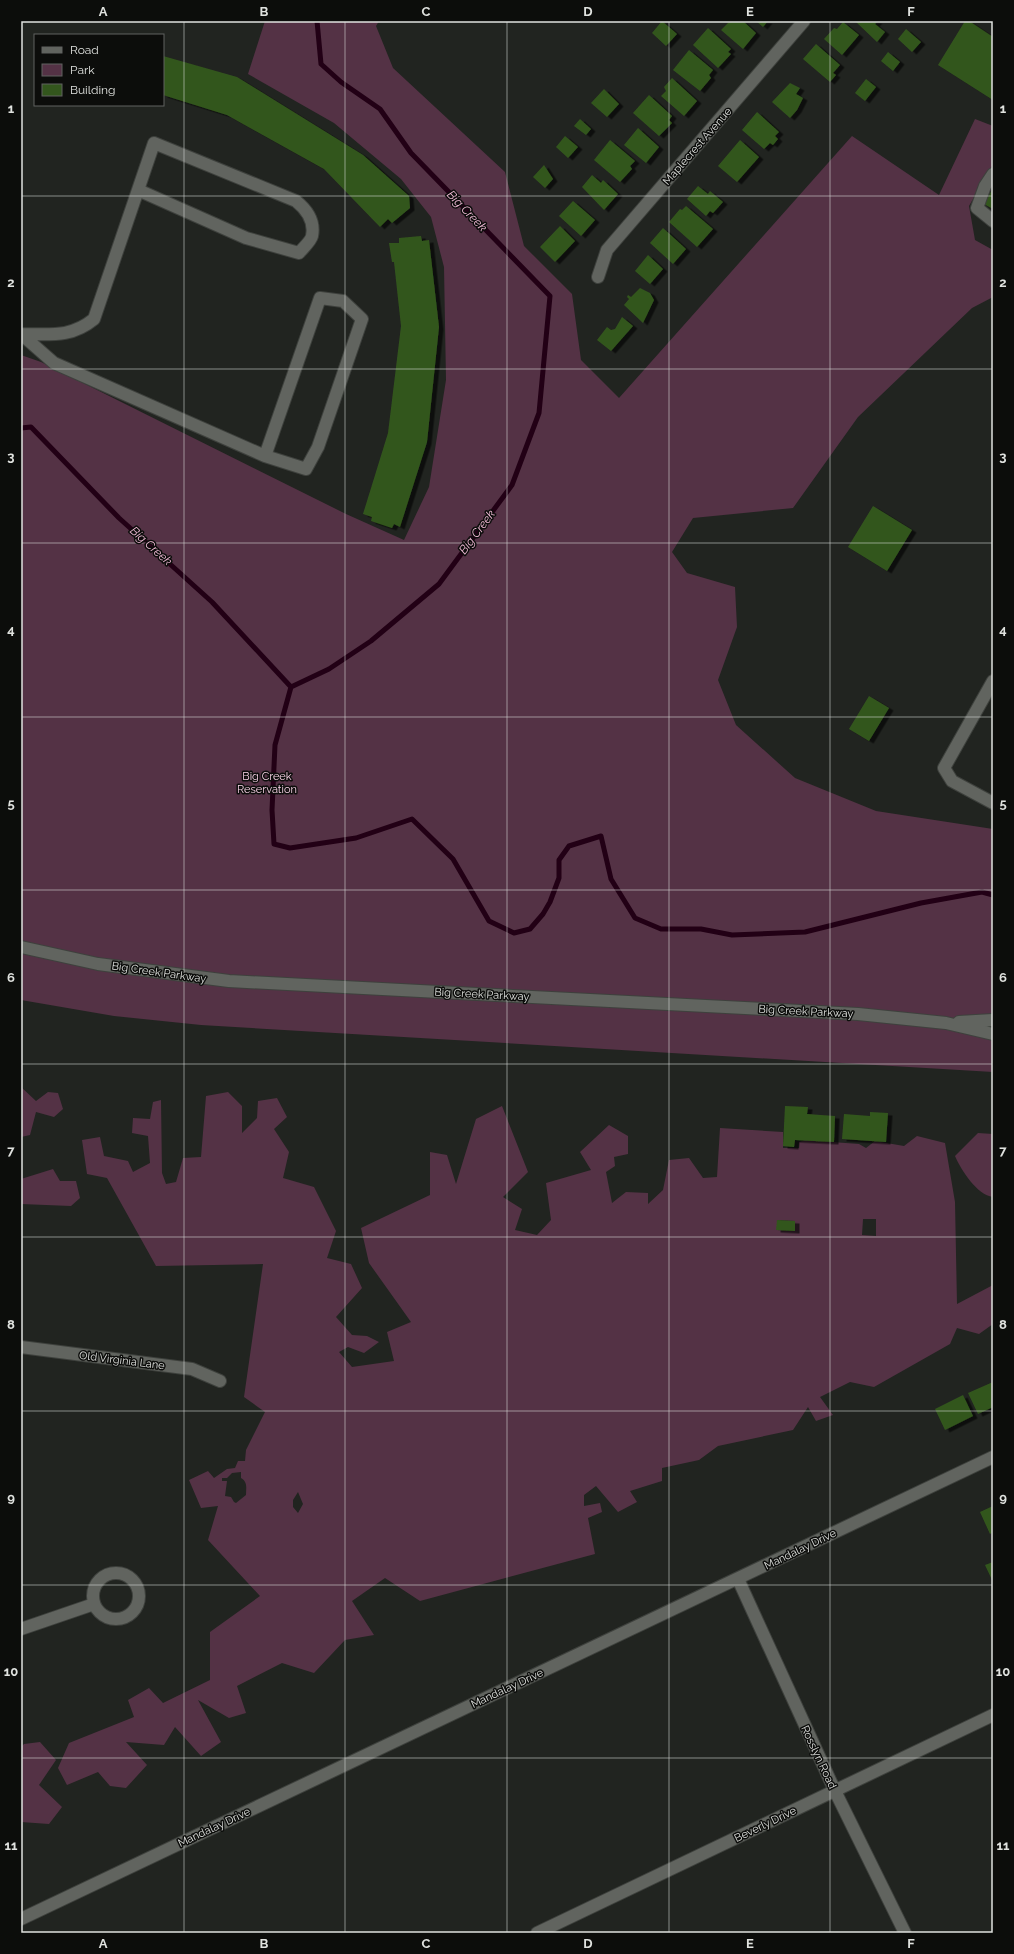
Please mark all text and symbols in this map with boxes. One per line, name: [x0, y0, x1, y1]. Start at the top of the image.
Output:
text: A: [99, 4, 108, 19]
text: B: [260, 4, 269, 19]
text: C: [422, 4, 431, 19]
text: D: [583, 4, 593, 19]
text: E: [746, 4, 754, 19]
text: F: [907, 4, 915, 19]
legend: [34, 34, 164, 106]
text: Road: [70, 43, 99, 57]
text: Park: [70, 63, 95, 77]
text: Building: [70, 83, 116, 97]
text: 1: [8, 101, 15, 116]
text: 1: [1000, 101, 1007, 116]
street label: Maplecrest Avenue: [660, 105, 735, 188]
water label: Big Creek: [444, 188, 490, 235]
text: 2: [7, 275, 15, 290]
text: 2: [999, 275, 1007, 290]
text: 3: [7, 449, 15, 464]
text: 3: [999, 449, 1007, 464]
water label: Big Creek: [456, 507, 498, 557]
water label: Big Creek: [127, 524, 175, 569]
text: 4: [7, 622, 15, 637]
text: 4: [999, 622, 1007, 637]
park label: Big Creek Reservation: [237, 770, 297, 796]
text: 5: [7, 796, 15, 811]
text: 5: [999, 796, 1007, 811]
street label: Big Creek Parkway: [111, 959, 207, 986]
text: 6: [7, 970, 15, 985]
text: 6: [999, 970, 1007, 985]
street label: Big Creek Parkway: [434, 986, 530, 1003]
street label: Big Creek Parkway: [758, 1003, 854, 1020]
text: 7: [7, 1143, 15, 1158]
text: 7: [999, 1143, 1007, 1158]
text: 8: [7, 1317, 15, 1332]
text: 8: [999, 1317, 1007, 1332]
street label: Old Virginia Lane: [78, 1349, 166, 1372]
text: 9: [7, 1490, 15, 1505]
text: 9: [999, 1490, 1007, 1505]
street label: Mandalay Drive: [762, 1526, 839, 1572]
text: 10: [4, 1664, 18, 1679]
text: 10: [996, 1664, 1010, 1679]
street label: Mandalay Drive: [469, 1666, 546, 1711]
street label: Rosslyn Road: [798, 1723, 839, 1791]
street label: Beverly Drive: [732, 1804, 799, 1845]
street label: Mandalay Drive: [176, 1805, 253, 1850]
text: 11: [5, 1838, 18, 1853]
text: 11: [997, 1838, 1010, 1853]
text: A: [99, 1936, 108, 1951]
text: B: [260, 1936, 269, 1951]
text: C: [422, 1936, 431, 1951]
text: D: [583, 1936, 593, 1951]
text: E: [746, 1936, 754, 1951]
text: F: [907, 1936, 915, 1951]

